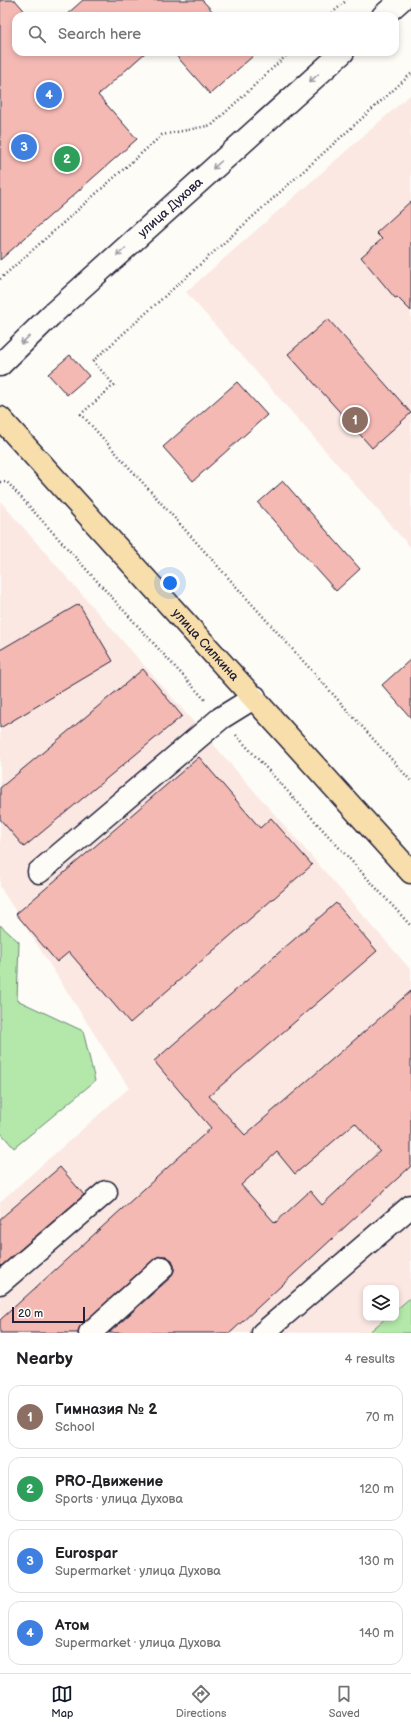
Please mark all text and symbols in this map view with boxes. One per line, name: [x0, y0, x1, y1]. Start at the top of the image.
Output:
search box: [12, 12, 399, 56]
icon: search: [26, 23, 48, 45]
text: Search here: [58, 25, 141, 44]
one-way arrow: [309, 73, 319, 83]
pin: 4: [36, 80, 62, 110]
pin: 3: [11, 132, 37, 162]
pin: 2: [54, 144, 80, 174]
one-way arrow: [212, 160, 222, 170]
street label: улица Духова: [135, 174, 206, 241]
one-way arrow: [116, 247, 126, 256]
one-way arrow: [20, 335, 30, 345]
pin: 1: [342, 405, 368, 435]
your location: [160, 573, 180, 593]
street label: улица Силкина: [168, 605, 242, 685]
map controls: [363, 1285, 399, 1321]
button: layers: [363, 1285, 399, 1321]
scale bar: [12, 1305, 85, 1324]
text: 20 m: [18, 1307, 43, 1320]
text: Nearby: [16, 1349, 73, 1369]
text: 4 results: [345, 1351, 395, 1367]
text: Гимназия № 2: [55, 1400, 157, 1419]
text: 1: [27, 1409, 33, 1425]
text: 70 m: [366, 1409, 394, 1425]
text: School: [55, 1419, 95, 1435]
text: PRO-Движение: [55, 1472, 163, 1491]
text: 2: [26, 1481, 34, 1497]
text: 120 m: [359, 1481, 394, 1497]
text: Sports · улица Духова: [55, 1491, 183, 1507]
text: Eurospar: [55, 1544, 118, 1563]
text: 3: [26, 1553, 34, 1569]
text: 130 m: [359, 1553, 394, 1569]
text: Supermarket · улица Духова: [55, 1563, 221, 1579]
text: Атом: [55, 1616, 90, 1635]
text: 4: [26, 1625, 34, 1641]
text: 140 m: [359, 1625, 394, 1641]
text: Supermarket · улица Духова: [55, 1635, 221, 1651]
tab: Map: [51, 1683, 73, 1720]
tab: Directions: [176, 1683, 226, 1720]
tab: Saved: [329, 1683, 360, 1720]

